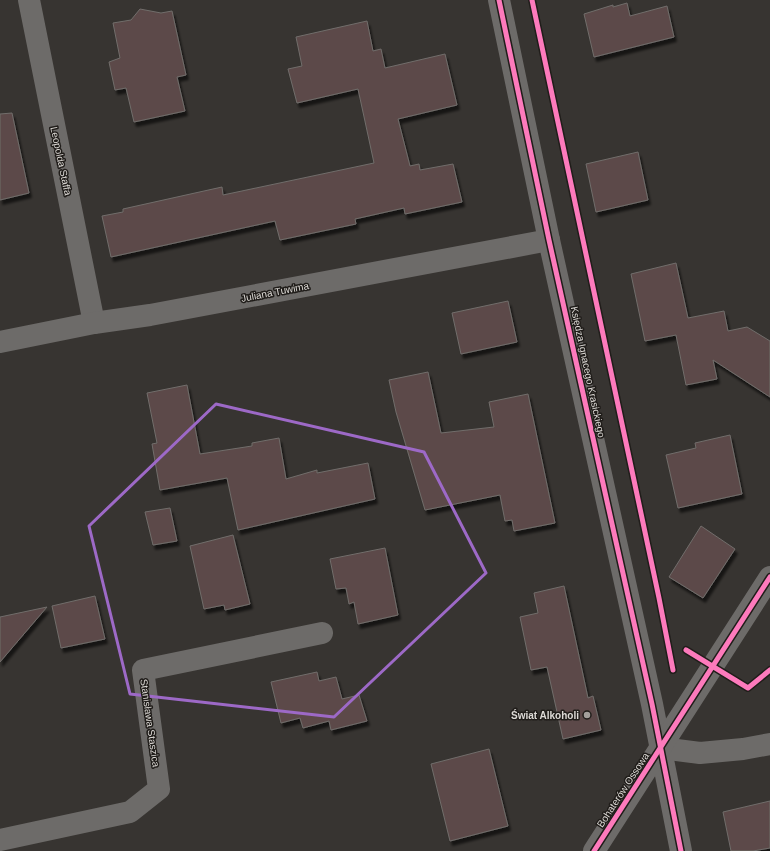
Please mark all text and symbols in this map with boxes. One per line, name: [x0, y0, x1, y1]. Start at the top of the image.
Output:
street label: Leopolda Staffa: [48, 126, 74, 197]
street label: Juliana Tuwima: [240, 280, 310, 304]
street label: Księdza Ignacego Krasickiego: [569, 305, 607, 439]
street label: Stanisława Staszica: [138, 678, 162, 768]
place label: Świat Alkoholi: [511, 709, 579, 721]
marker: Świat Alkoholi: [582, 710, 592, 720]
street label: Bohaterów Ossowa: [595, 750, 651, 829]

